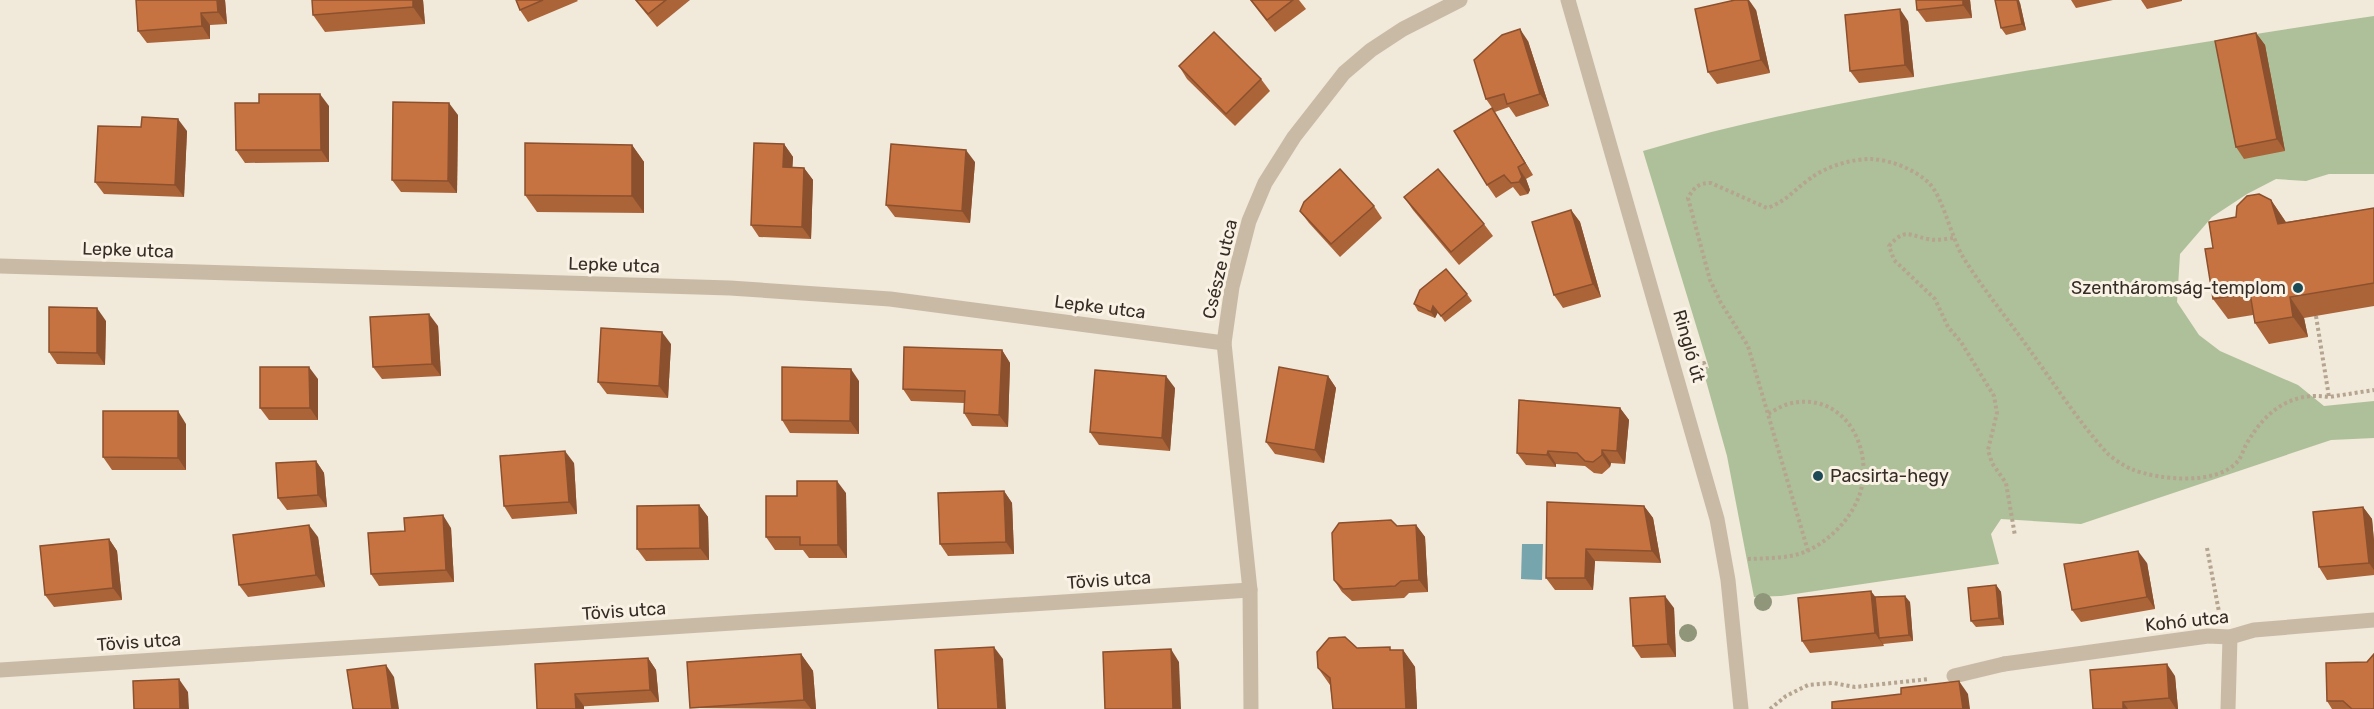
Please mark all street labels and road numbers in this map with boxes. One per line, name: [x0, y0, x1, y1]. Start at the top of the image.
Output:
street label: Csésze utca: [1198, 217, 1242, 321]
street label: Lepke utca: [82, 237, 174, 263]
street label: Lepke utca: [568, 252, 660, 278]
street label: Lepke utca: [1053, 290, 1147, 324]
street label: Ringló út: [1668, 307, 1710, 385]
street label: Tövis utca: [1066, 566, 1152, 594]
street label: Tövis utca: [581, 597, 667, 625]
street label: Kohó utca: [2144, 606, 2230, 636]
street label: Tövis utca: [96, 628, 182, 656]

